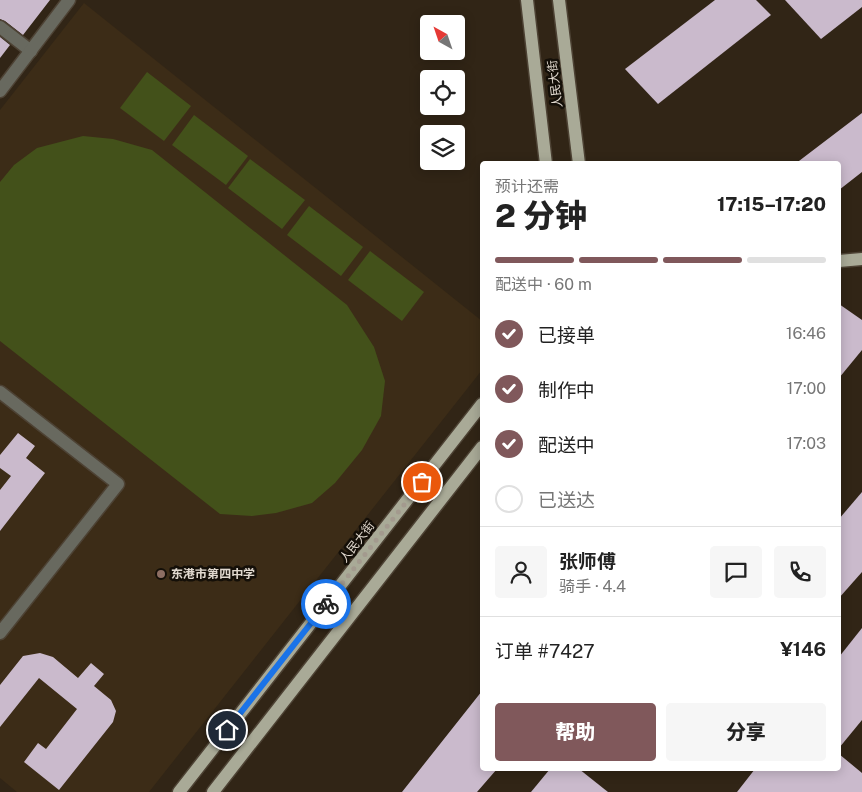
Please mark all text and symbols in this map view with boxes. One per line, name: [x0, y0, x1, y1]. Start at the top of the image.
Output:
north arrow: [420, 15, 465, 60]
map controls: [420, 15, 465, 170]
street label: 人民大街: [545, 59, 565, 109]
button: locate: [420, 70, 465, 115]
button: layers: [420, 125, 465, 170]
text: 预计还需: [495, 177, 559, 196]
text: 17:15–17:20: [717, 193, 826, 215]
text: 2 分钟: [495, 197, 587, 234]
text: 配送中 · 60 m: [495, 275, 592, 294]
icon: check: [495, 320, 523, 348]
text: 已接单: [538, 324, 595, 346]
text: 16:46: [786, 324, 826, 343]
icon: check: [495, 375, 523, 403]
text: 制作中: [538, 379, 595, 401]
text: 17:00: [787, 379, 826, 398]
icon: check: [495, 430, 523, 458]
text: 配送中: [538, 434, 595, 456]
text: 17:03: [787, 434, 826, 453]
pin: [401, 461, 443, 503]
icon: bag: [408, 468, 436, 496]
text: 已送达: [538, 489, 595, 511]
street label: 人民大街: [337, 519, 377, 565]
button: person: [495, 546, 547, 598]
button: chat: [710, 546, 762, 598]
button: phone: [774, 546, 826, 598]
text: 张师傅: [559, 550, 616, 572]
place label: 东港市第四中学: [171, 567, 255, 581]
marker: 东港市第四中学: [155, 568, 167, 580]
text: 骑手 · 4.4: [559, 577, 626, 596]
courier: [301, 579, 351, 629]
icon: bike: [312, 590, 340, 618]
text: ¥146: [780, 638, 826, 660]
text: 订单 #7427: [495, 640, 595, 662]
button: 帮助: [495, 703, 656, 761]
button: 分享: [666, 703, 826, 761]
pin: [206, 709, 248, 751]
icon: home: [213, 716, 241, 744]

